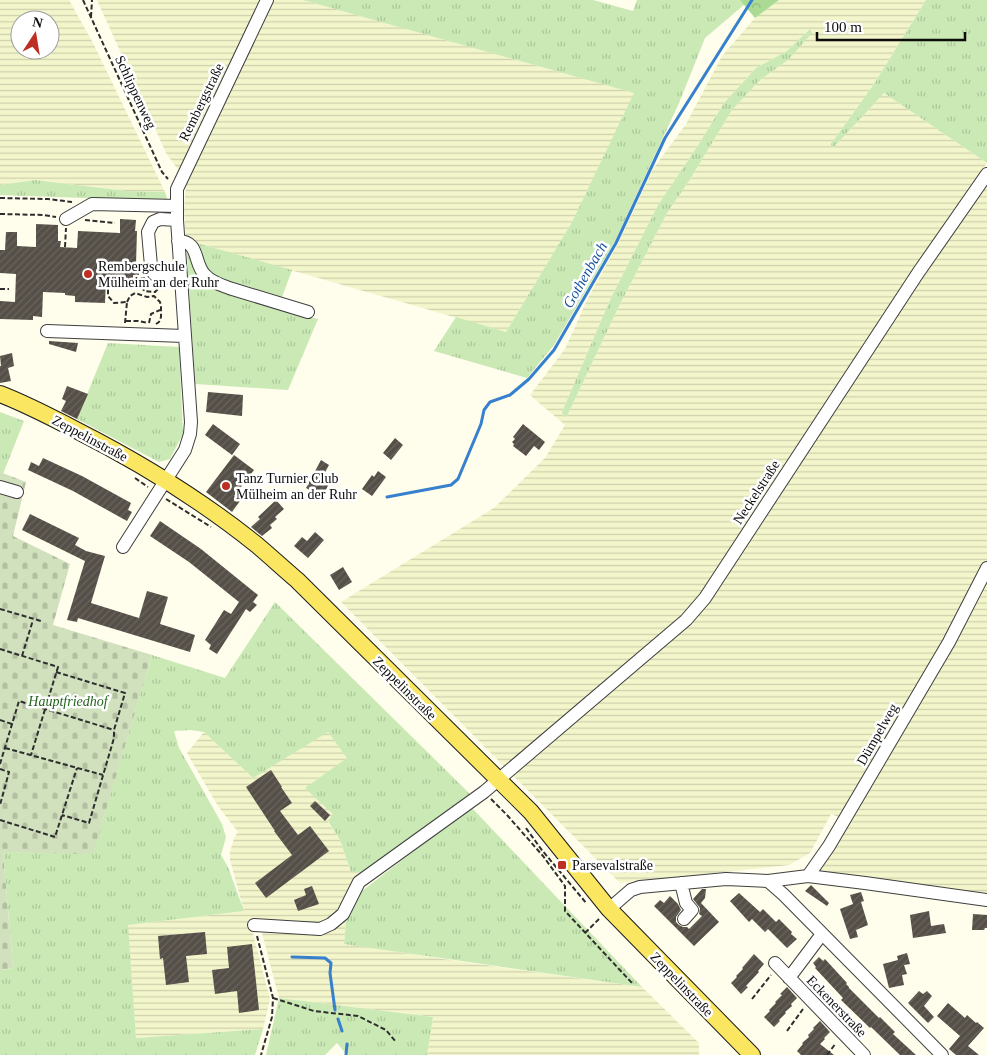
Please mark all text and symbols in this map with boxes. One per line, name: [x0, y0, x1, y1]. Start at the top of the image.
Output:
north arrow: [10, 10, 60, 60]
scale bar: [817, 10, 964, 42]
text: N: [31, 14, 44, 31]
text: 100 m: [824, 19, 862, 35]
street label: Schlippenweg: [112, 53, 159, 131]
street label: Rembergstraße: [176, 61, 227, 143]
water label: Gothenbach: [560, 239, 610, 311]
place label: Rembergschule Mülheim an der Ruhr: [98, 259, 219, 290]
marker: Rembergschule Mülheim an der Ruhr: [82, 268, 94, 280]
street label: Zeppelinstraße: [50, 412, 130, 465]
street label: Neckelstraße: [730, 458, 783, 527]
place label: Tanz Turnier Club Mülheim an der Ruhr: [236, 471, 357, 502]
marker: Tanz Turnier Club Mülheim an der Ruhr: [220, 480, 232, 492]
street label: Zeppelinstraße: [370, 654, 439, 723]
park label: Hauptfriedhof: [27, 694, 110, 709]
street label: Dümpelweg: [854, 701, 901, 768]
place label: Parsevalstraße: [572, 858, 653, 873]
marker: Parsevalstraße: [556, 859, 568, 871]
street label: Zeppelinstraße: [647, 949, 716, 1019]
street label: Eckenerstraße: [804, 973, 870, 1040]

